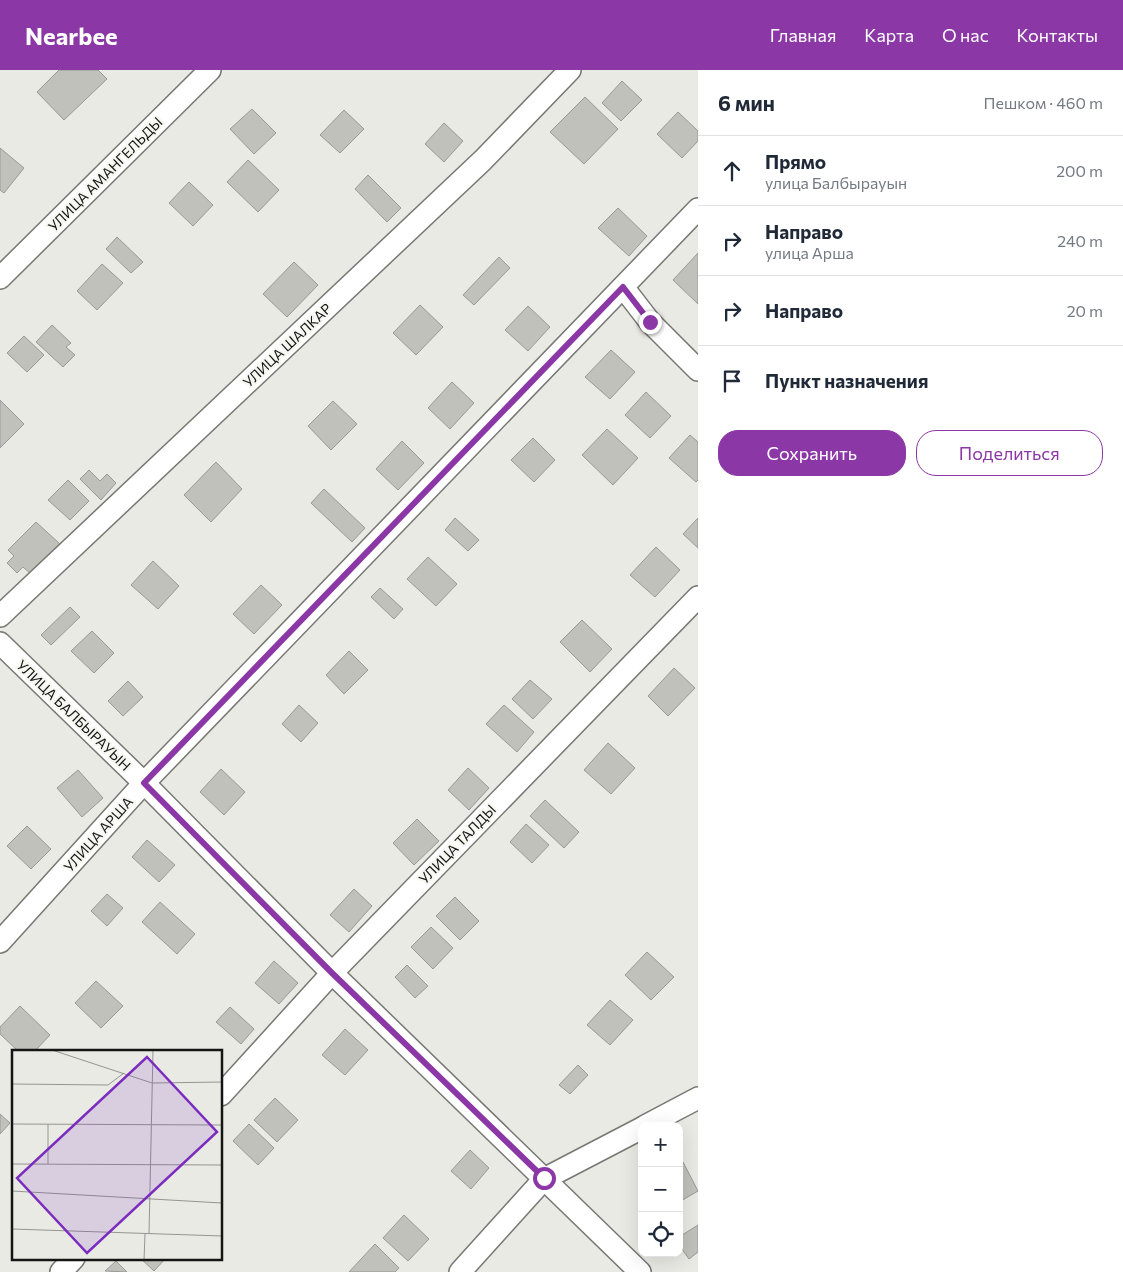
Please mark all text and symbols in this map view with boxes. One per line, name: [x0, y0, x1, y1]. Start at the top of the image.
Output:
text: Nearbee: [25, 21, 118, 50]
text: Главная: [770, 24, 836, 46]
text: Карта: [864, 24, 914, 46]
text: О нас: [942, 24, 989, 46]
text: Контакты: [1017, 24, 1098, 46]
text: 6 мин: [718, 90, 775, 115]
text: Пешком · 460 m: [984, 93, 1103, 112]
street label: УЛИЦА АМАНГЕЛЬДЫ: [44, 113, 166, 235]
text: Прямо: [765, 150, 826, 173]
icon: ahead: [718, 157, 746, 185]
text: 200 m: [1056, 161, 1103, 180]
text: улица Балбырауын: [765, 173, 907, 192]
text: Направо: [765, 220, 843, 243]
icon: right: [718, 227, 746, 255]
text: 240 m: [1057, 231, 1103, 250]
text: улица Арша: [765, 243, 854, 262]
icon: right: [718, 297, 746, 325]
street label: УЛИЦА ШАЛКАР: [239, 299, 335, 390]
text: Направо: [765, 299, 843, 322]
text: 20 m: [1067, 301, 1103, 320]
route end: [639, 311, 662, 334]
icon: arrive: [718, 367, 746, 395]
text: Пункт назначения: [765, 369, 928, 392]
button: Сохранить: [718, 430, 906, 476]
button: Поделиться: [916, 430, 1103, 476]
street label: УЛИЦА БАЛБЫРАУЫН: [14, 656, 134, 774]
street label: УЛИЦА АРША: [60, 793, 136, 875]
street label: УЛИЦА ТАЛДЫ: [415, 801, 499, 887]
inset map: [12, 1050, 222, 1260]
map controls: [638, 1122, 683, 1257]
button: +: [638, 1122, 683, 1167]
route start: [533, 1167, 556, 1190]
button: −: [638, 1167, 683, 1212]
button: locate: [638, 1212, 683, 1257]

